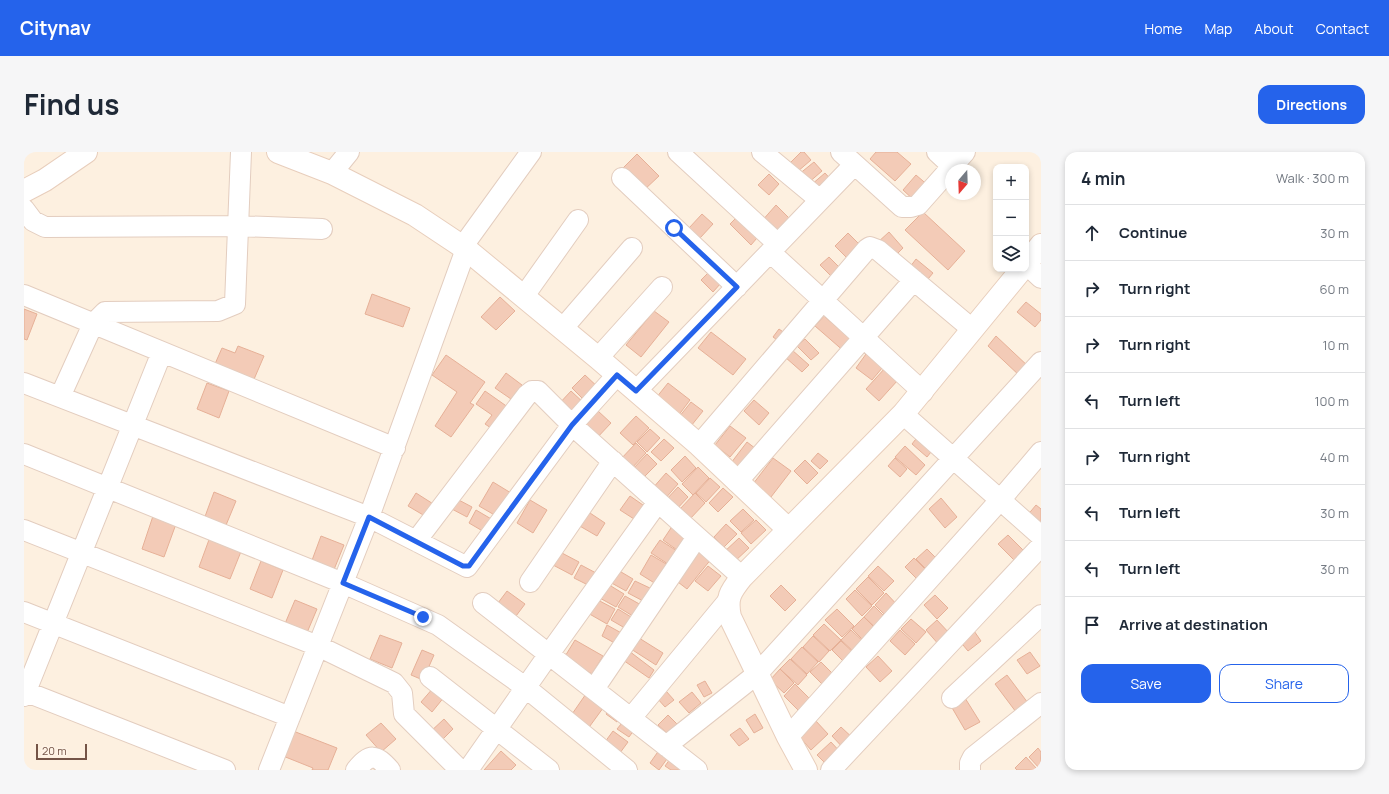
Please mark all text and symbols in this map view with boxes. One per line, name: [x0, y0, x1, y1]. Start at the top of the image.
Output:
text: Citynav: [20, 15, 91, 41]
text: Home: [1145, 19, 1182, 38]
text: Map: [1204, 19, 1232, 38]
text: About: [1254, 19, 1294, 38]
text: Contact: [1316, 19, 1369, 38]
text: Find us: [24, 85, 119, 123]
button: Directions: [1258, 85, 1365, 124]
north arrow: [945, 164, 981, 200]
map controls: [993, 164, 1029, 272]
button: +: [993, 164, 1029, 200]
text: 4 min: [1081, 167, 1125, 190]
text: Walk · 300 m: [1276, 169, 1349, 187]
button: −: [993, 200, 1029, 236]
route start: [665, 219, 683, 237]
icon: ahead: [1081, 222, 1103, 244]
text: Continue: [1119, 222, 1187, 243]
text: 30 m: [1320, 224, 1349, 242]
button: layers: [993, 236, 1029, 272]
icon: right: [1081, 278, 1103, 300]
text: Turn right: [1119, 278, 1190, 299]
text: 60 m: [1319, 280, 1349, 298]
icon: right: [1081, 334, 1103, 356]
text: Turn right: [1119, 334, 1190, 355]
text: 10 m: [1322, 336, 1349, 354]
icon: left: [1081, 390, 1103, 412]
text: Turn left: [1119, 390, 1181, 411]
text: 100 m: [1314, 392, 1349, 410]
icon: right: [1081, 446, 1103, 468]
text: Turn right: [1119, 446, 1190, 467]
text: 40 m: [1320, 448, 1349, 466]
icon: left: [1081, 502, 1103, 524]
text: Turn left: [1119, 502, 1181, 523]
text: 30 m: [1320, 504, 1349, 522]
icon: left: [1081, 558, 1103, 580]
text: Turn left: [1119, 558, 1181, 579]
text: 30 m: [1320, 560, 1349, 578]
route end: [414, 608, 432, 626]
icon: arrive: [1081, 614, 1103, 636]
text: Arrive at destination: [1119, 614, 1268, 635]
button: Save: [1081, 664, 1211, 703]
button: Share: [1219, 664, 1349, 703]
scale bar: [36, 742, 87, 761]
text: 20 m: [42, 743, 67, 758]

